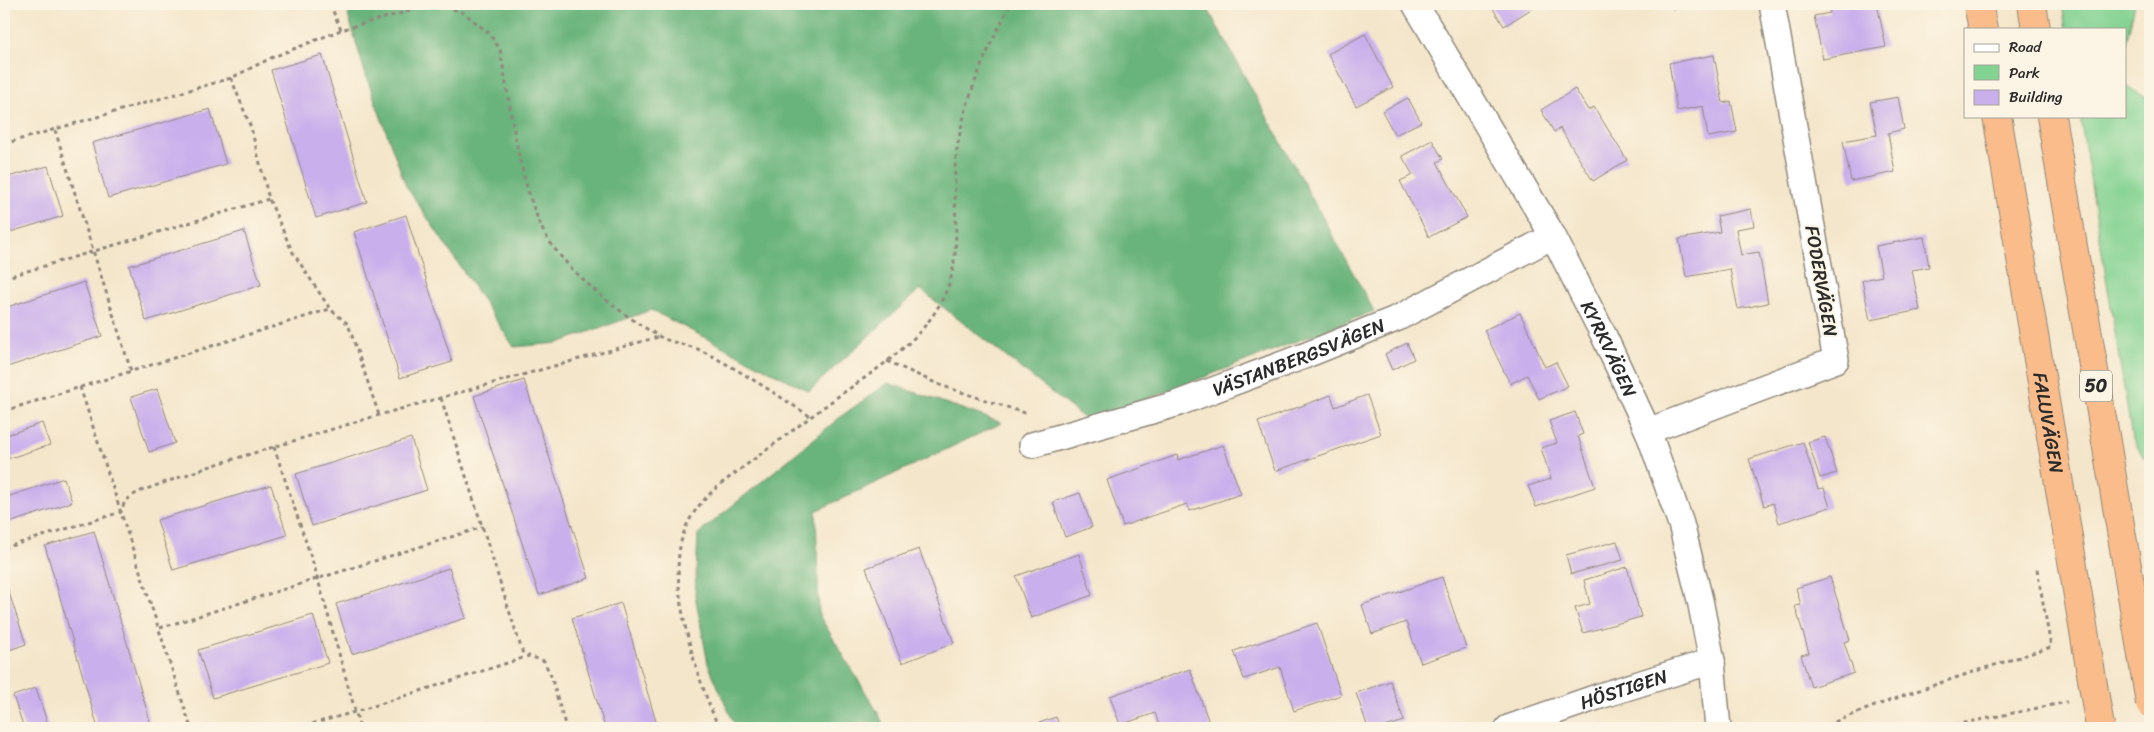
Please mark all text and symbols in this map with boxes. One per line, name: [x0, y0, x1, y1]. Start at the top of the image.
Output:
legend: [1964, 28, 2126, 118]
text: Road: [2009, 34, 2042, 60]
text: Park: [2009, 60, 2040, 86]
text: Building: [2009, 84, 2063, 110]
street label: FODERVÄGEN: [1795, 223, 1848, 339]
street label: KYRKVÄGEN: [1571, 295, 1646, 403]
street label: VÄSTANBERGSVÄGEN: [1208, 309, 1391, 406]
street label: FALUVÄGEN: [2024, 370, 2073, 476]
road number: 50: [2080, 371, 2112, 402]
street label: HÖSTIGEN: [1575, 660, 1672, 719]

